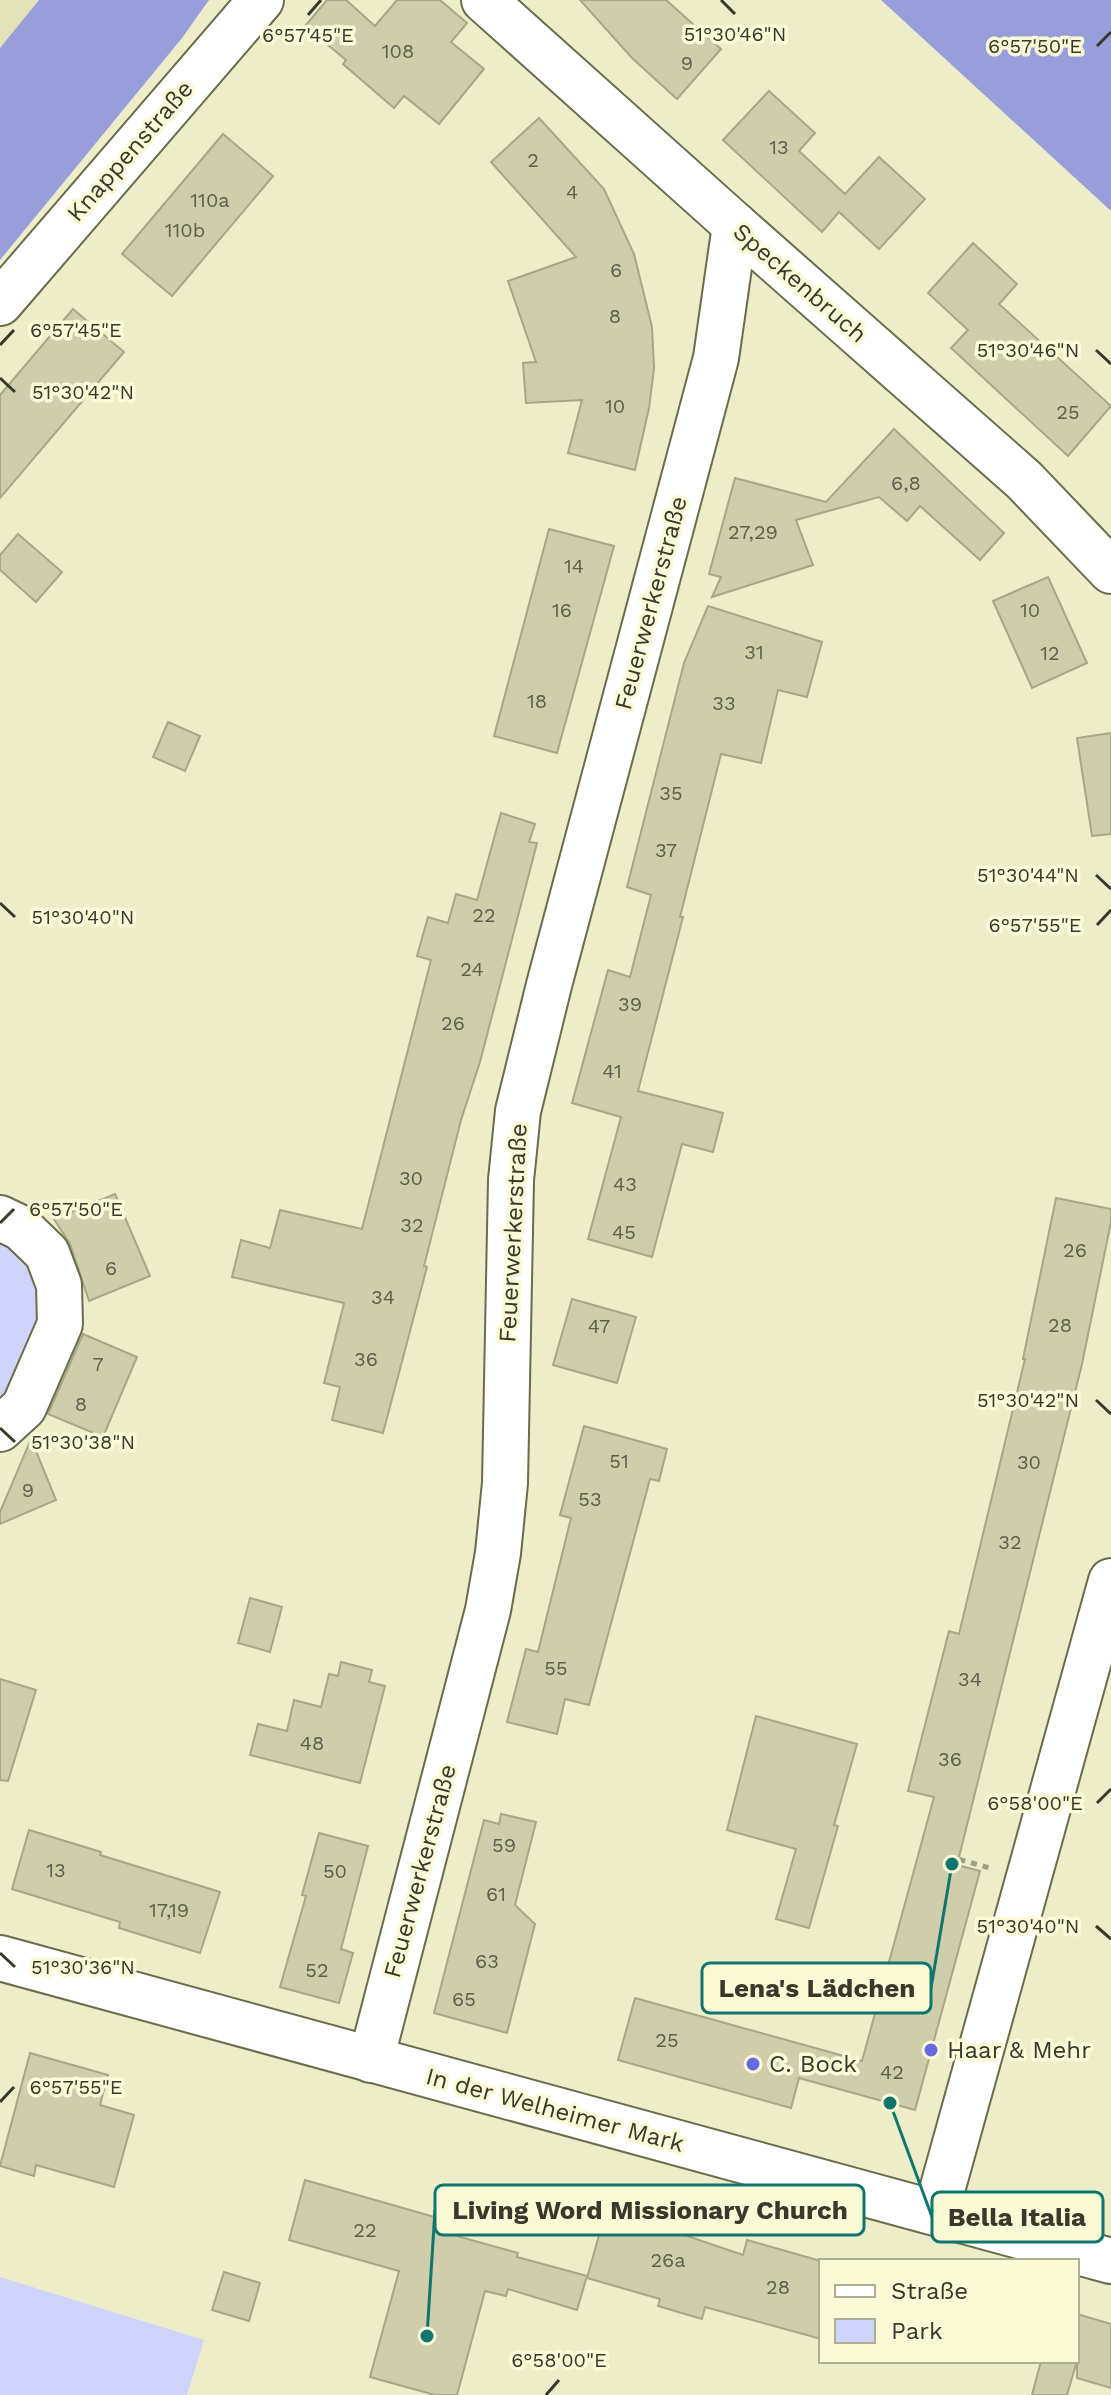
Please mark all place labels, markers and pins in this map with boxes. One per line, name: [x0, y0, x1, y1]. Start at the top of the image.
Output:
callout: Lena's Lädchen: [702, 1963, 931, 2013]
place label: Haar & Mehr: [947, 2036, 1091, 2064]
marker: Haar & Mehr: [922, 2041, 940, 2059]
place label: C. Bock: [769, 2050, 857, 2078]
marker: C. Bock: [744, 2055, 762, 2073]
callout: Living Word Missionary Church: [435, 2185, 864, 2235]
callout: Bella Italia: [932, 2192, 1103, 2242]

